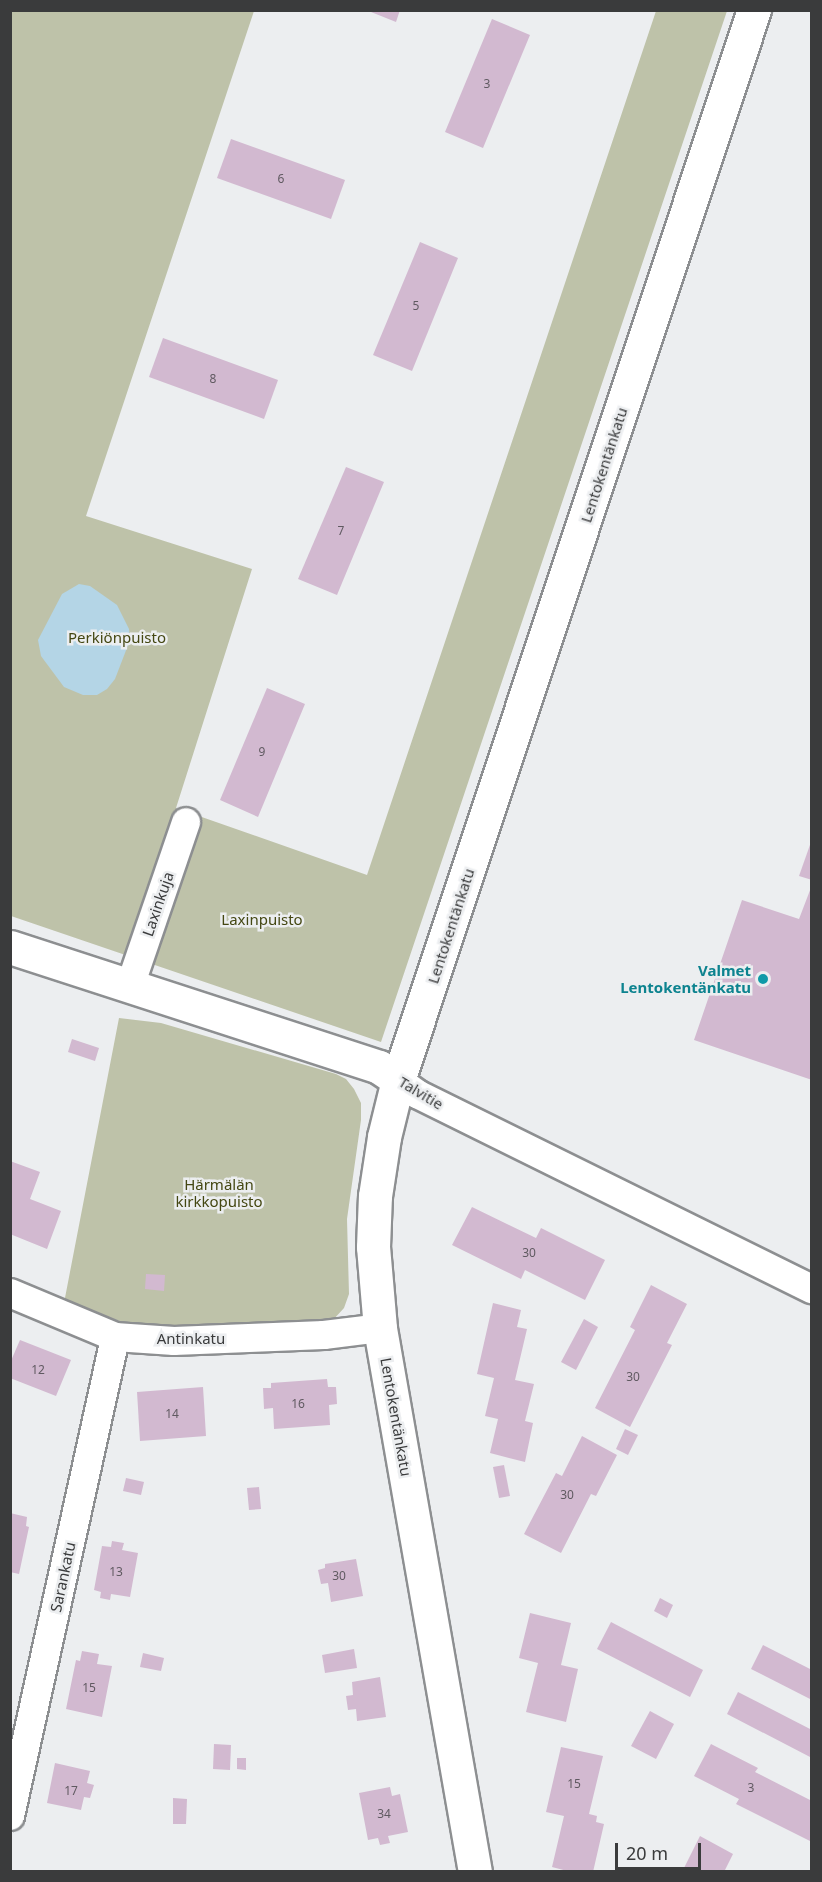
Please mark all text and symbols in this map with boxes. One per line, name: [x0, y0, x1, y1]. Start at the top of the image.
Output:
house number: 3: [484, 77, 490, 91]
house number: 6: [278, 172, 284, 186]
house number: 5: [413, 299, 419, 313]
house number: 8: [210, 372, 216, 386]
street label: Lentokentänkatu: [577, 405, 631, 525]
house number: 7: [338, 524, 344, 538]
park label: Perkiönpuisto: [68, 629, 166, 647]
house number: 9: [259, 745, 265, 759]
street label: Lentokentänkatu: [424, 866, 478, 986]
street label: Laxinkuja: [139, 869, 177, 939]
park label: Laxinpuisto: [221, 911, 303, 929]
place label: Valmet Lentokentänkatu: [620, 961, 751, 996]
marker: Valmet Lentokentänkatu: [756, 972, 770, 986]
street label: Talvitie: [396, 1073, 446, 1113]
park label: Härmälän kirkkopuisto: [175, 1175, 263, 1210]
house number: 30: [522, 1246, 536, 1260]
street label: Antinkatu: [157, 1330, 225, 1348]
street label: Lentokentänkatu: [377, 1356, 415, 1478]
house number: 12: [31, 1363, 45, 1377]
house number: 30: [626, 1370, 640, 1384]
house number: 16: [291, 1397, 305, 1411]
house number: 14: [165, 1407, 179, 1421]
house number: 30: [560, 1488, 574, 1502]
street label: Sarankatu: [47, 1540, 79, 1614]
house number: 13: [109, 1565, 123, 1579]
house number: 30: [332, 1569, 346, 1583]
house number: 15: [82, 1681, 96, 1695]
house number: 15: [567, 1777, 581, 1791]
house number: 3: [748, 1781, 754, 1795]
house number: 17: [64, 1784, 78, 1798]
house number: 34: [377, 1807, 391, 1821]
scale bar: [618, 1831, 704, 1869]
text: 20 m: [626, 1841, 668, 1865]

